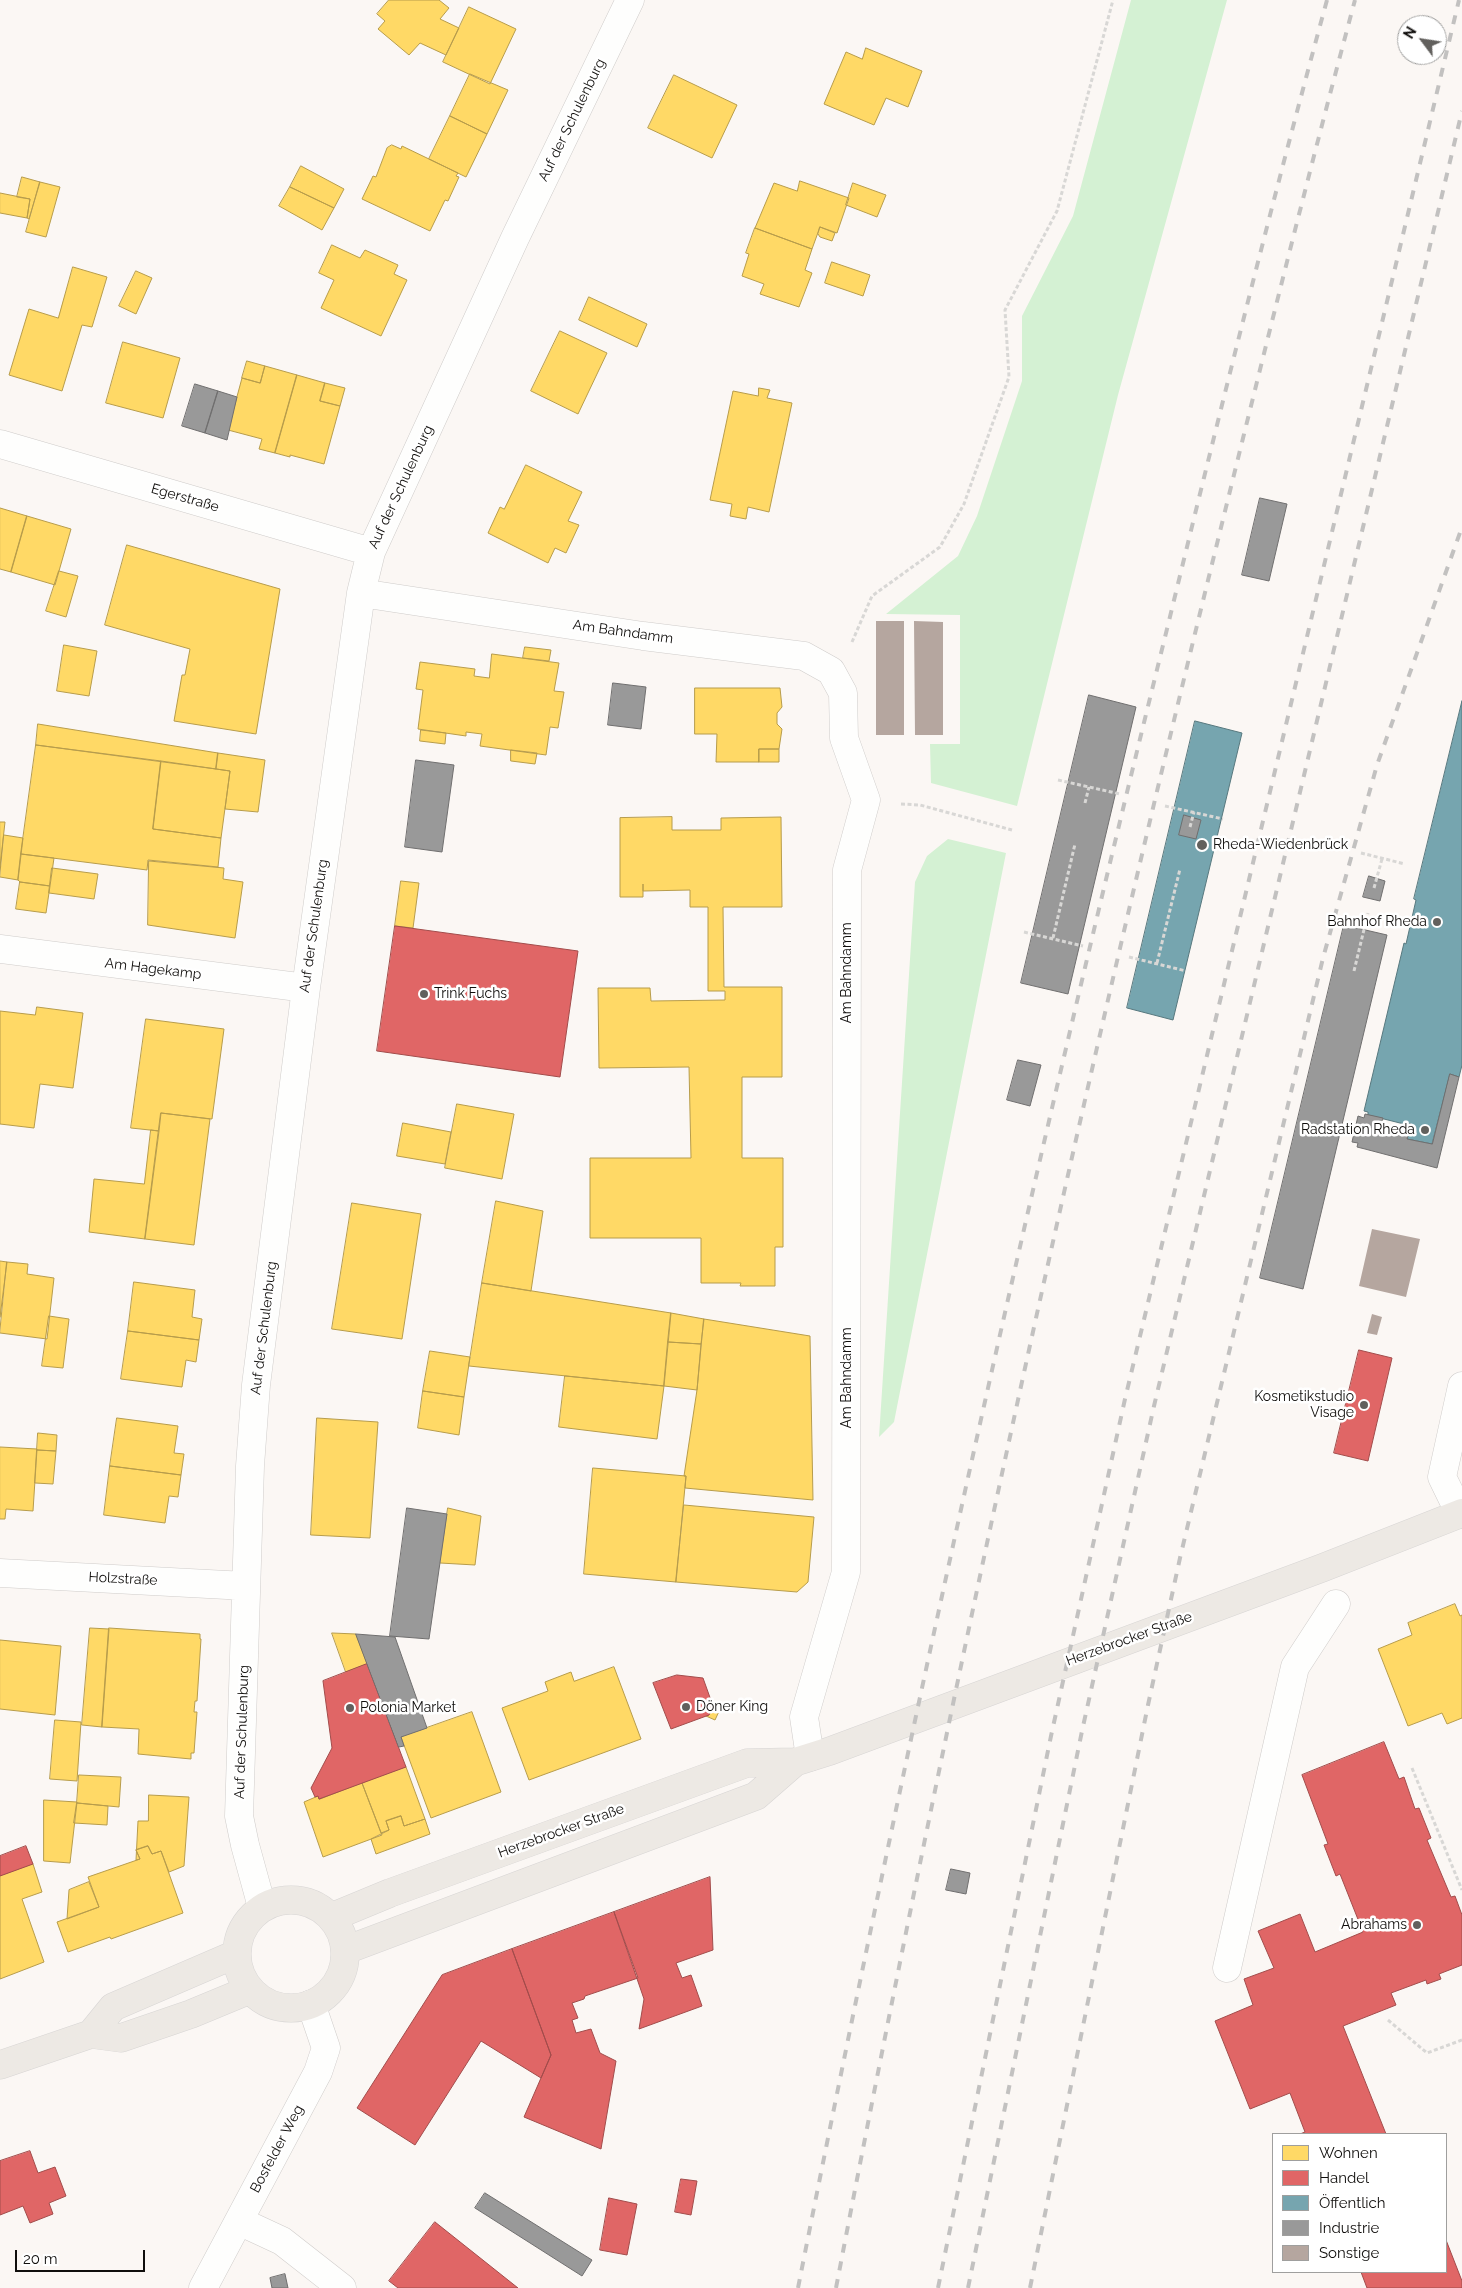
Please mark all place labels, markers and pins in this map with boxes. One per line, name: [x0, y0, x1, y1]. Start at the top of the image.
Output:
place label: Rheda-Wiedenbrück: [1213, 837, 1348, 853]
marker: Rheda-Wiedenbrück: [1195, 838, 1209, 852]
place label: Bahnhof Rheda: [1327, 914, 1427, 930]
marker: Bahnhof Rheda: [1431, 916, 1443, 928]
place label: Trink Fuchs: [434, 986, 507, 1002]
marker: Trink Fuchs: [418, 988, 430, 1000]
place label: Radstation Rheda: [1301, 1122, 1415, 1138]
marker: Radstation Rheda: [1419, 1124, 1431, 1136]
place label: Kosmetikstudio Visage: [1254, 1389, 1354, 1421]
marker: Kosmetikstudio Visage: [1358, 1399, 1370, 1411]
place label: Döner King: [696, 1699, 768, 1715]
place label: Polonia Market: [360, 1700, 456, 1716]
marker: Döner King: [680, 1701, 692, 1713]
marker: Polonia Market: [344, 1702, 356, 1714]
place label: Abrahams: [1341, 1917, 1407, 1933]
marker: Abrahams: [1411, 1919, 1423, 1931]

